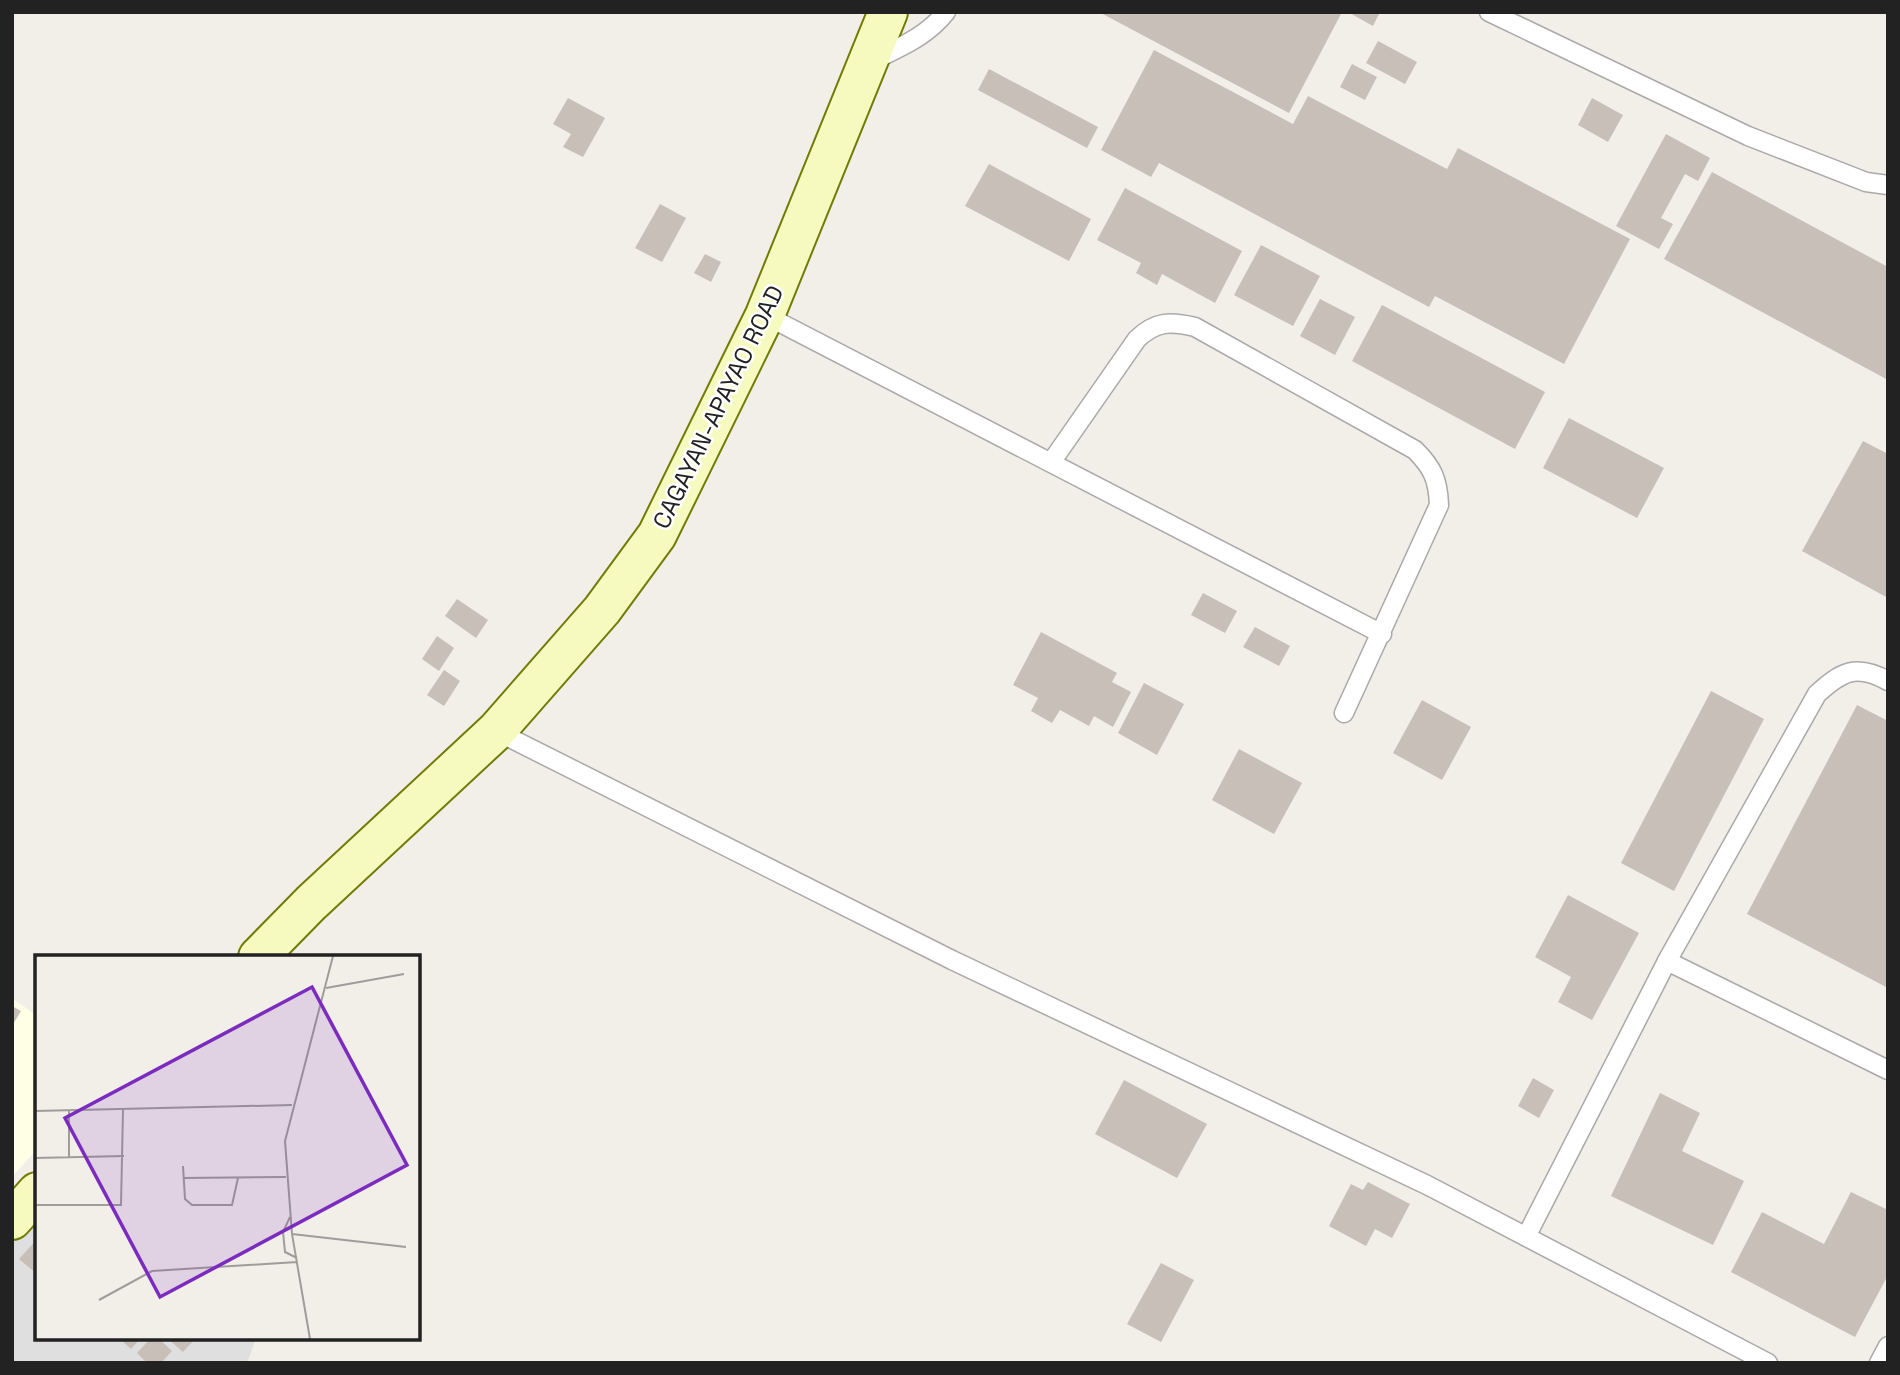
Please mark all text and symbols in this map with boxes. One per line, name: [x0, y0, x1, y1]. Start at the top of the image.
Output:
street label: CAGAYAN-APAYAO ROAD: [646, 280, 790, 534]
inset map: [35, 955, 420, 1340]

